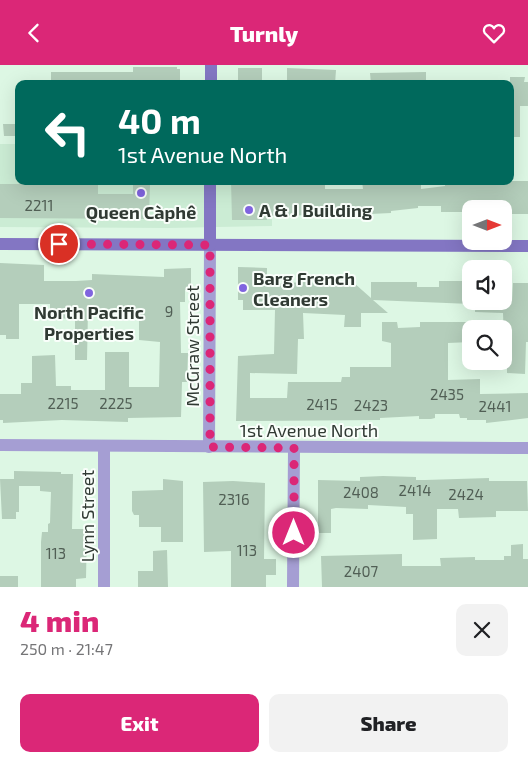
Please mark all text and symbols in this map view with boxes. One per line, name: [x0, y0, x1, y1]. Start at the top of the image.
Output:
icon: back: [20, 19, 48, 47]
icon: heart: [480, 19, 508, 47]
text: Turnly: [230, 20, 298, 46]
text: 40 m: [118, 99, 201, 141]
icon: left: [35, 100, 100, 165]
text: 1st Avenue North: [118, 141, 287, 167]
marker: Queen Càphê: [135, 187, 147, 199]
house number: 2211: [25, 196, 53, 214]
place label: A & J Building: [259, 199, 373, 221]
north arrow: [462, 200, 512, 250]
map controls: [462, 200, 512, 370]
place label: Queen Càphê: [86, 201, 196, 223]
marker: A & J Building: [243, 204, 255, 216]
pin: [38, 223, 80, 265]
icon: arrive: [45, 230, 73, 258]
button: sound: [462, 260, 512, 310]
place label: Barg French Cleaners: [253, 267, 355, 310]
marker: Barg French Cleaners: [237, 282, 249, 294]
street label: McGraw Street: [181, 285, 203, 407]
marker: North Pacific Properties: [83, 287, 95, 299]
place label: North Pacific Properties: [34, 301, 144, 344]
house number: 9: [165, 302, 173, 320]
button: search: [462, 320, 512, 370]
house number: 2435: [430, 385, 464, 403]
house number: 2215: [48, 394, 78, 412]
house number: 2225: [99, 394, 133, 412]
house number: 2415: [306, 395, 338, 413]
house number: 2423: [354, 396, 388, 414]
house number: 2441: [479, 397, 511, 415]
street label: 1st Avenue North: [240, 419, 378, 441]
street label: Lynn Street: [76, 470, 98, 562]
house number: 2414: [399, 481, 431, 499]
house number: 2408: [343, 483, 379, 501]
house number: 2424: [448, 485, 484, 503]
house number: 2316: [218, 490, 250, 508]
position arrow: [267, 506, 319, 558]
house number: 113: [237, 541, 257, 559]
house number: 113: [46, 544, 66, 562]
house number: 2407: [344, 562, 379, 580]
text: 4 min: [20, 602, 99, 638]
button: close: [456, 604, 508, 656]
text: 250 m · 21:47: [20, 639, 113, 658]
button: Exit: [20, 694, 259, 752]
button: Share: [269, 694, 508, 752]

